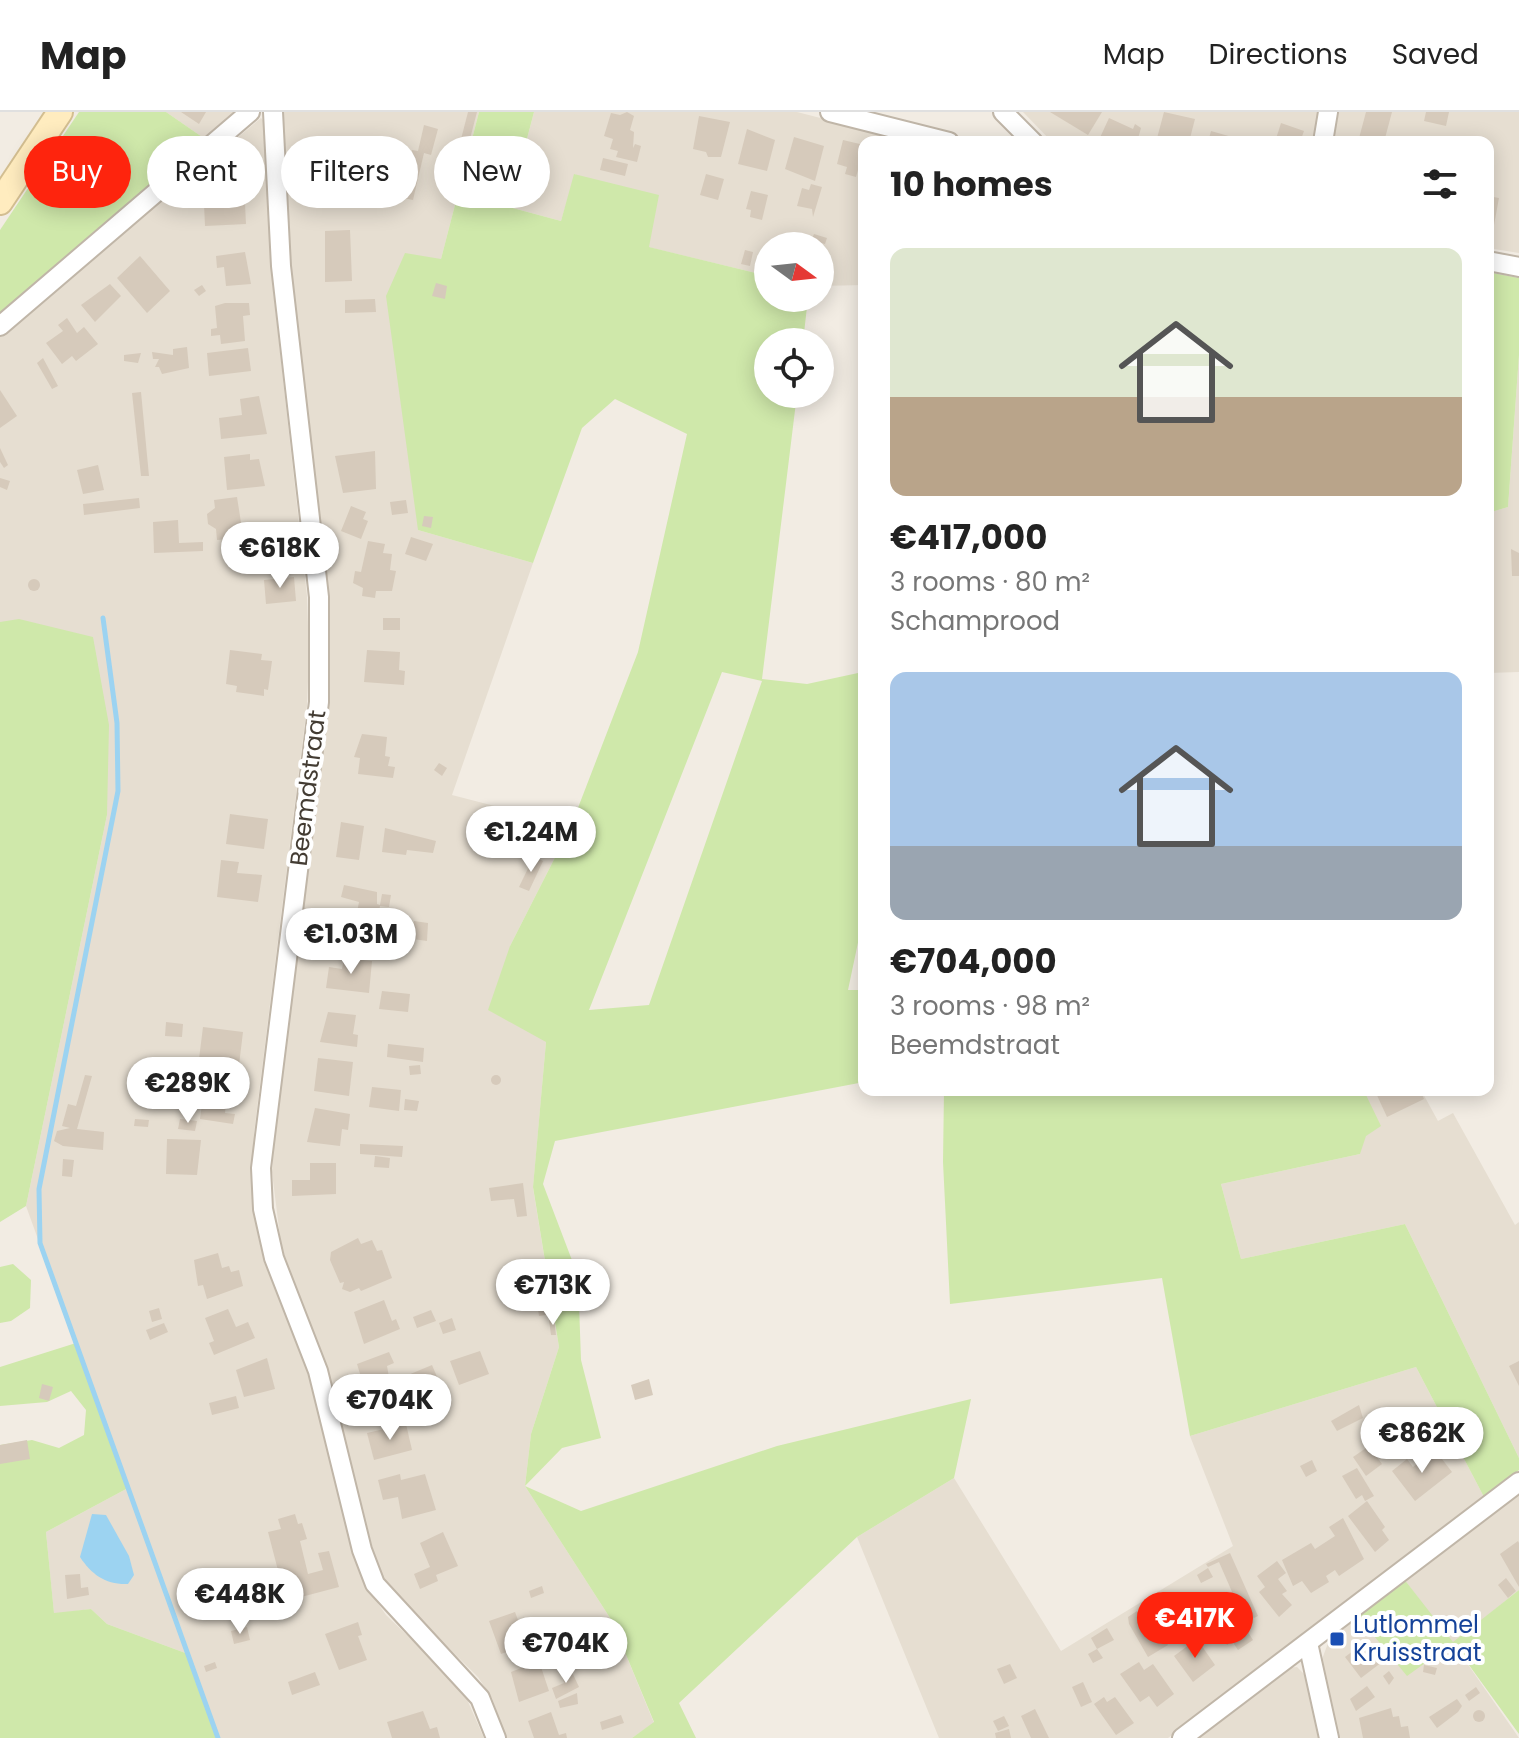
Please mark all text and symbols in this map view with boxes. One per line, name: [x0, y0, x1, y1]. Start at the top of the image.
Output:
text: Map: [40, 29, 127, 82]
text: Map: [1103, 35, 1165, 74]
text: Directions: [1209, 35, 1348, 74]
text: Saved: [1392, 35, 1479, 74]
chip: Buy: [24, 136, 131, 208]
chip: Rent: [147, 136, 265, 208]
chip: Filters: [281, 136, 418, 208]
chip: New: [434, 136, 550, 208]
text: 10 homes: [890, 160, 1053, 208]
icon: filters: [1418, 162, 1462, 206]
north arrow: [754, 232, 834, 312]
map controls: [754, 232, 834, 408]
icon: home: [1104, 300, 1248, 444]
button: locate: [754, 328, 834, 408]
text: €417,000: [890, 513, 1047, 561]
pin: €618K: [224, 522, 336, 590]
text: €618K: [239, 530, 321, 566]
text: 3 rooms · 80 m²: [890, 564, 1090, 600]
text: Schamprood: [890, 603, 1060, 639]
street label: Beemdstraat: [282, 708, 333, 868]
icon: home: [1104, 724, 1248, 868]
pin: €1.24M: [466, 806, 596, 874]
text: €1.24M: [484, 814, 578, 850]
pin: €1.03M: [286, 908, 416, 976]
text: €1.03M: [304, 916, 398, 952]
text: €704,000: [890, 937, 1057, 985]
text: 3 rooms · 98 m²: [890, 988, 1090, 1024]
text: Beemdstraat: [890, 1027, 1060, 1063]
pin: €289K: [132, 1057, 244, 1125]
text: €289K: [145, 1065, 231, 1101]
pin: €713K: [497, 1259, 609, 1327]
text: €713K: [514, 1267, 592, 1303]
pin: €704K: [334, 1374, 446, 1442]
text: €704K: [346, 1382, 434, 1418]
pin: €862K: [1366, 1407, 1478, 1475]
text: €862K: [1378, 1415, 1466, 1451]
pin: €448K: [184, 1568, 296, 1636]
text: €448K: [195, 1576, 285, 1612]
pin: €417K: [1139, 1592, 1251, 1660]
text: €417K: [1155, 1600, 1235, 1636]
place label: Lutlommel Kruisstraat: [1353, 1608, 1482, 1669]
pin: €704K: [510, 1617, 622, 1685]
text: €704K: [522, 1625, 610, 1661]
marker: Lutlommel Kruisstraat: [1328, 1630, 1346, 1648]

